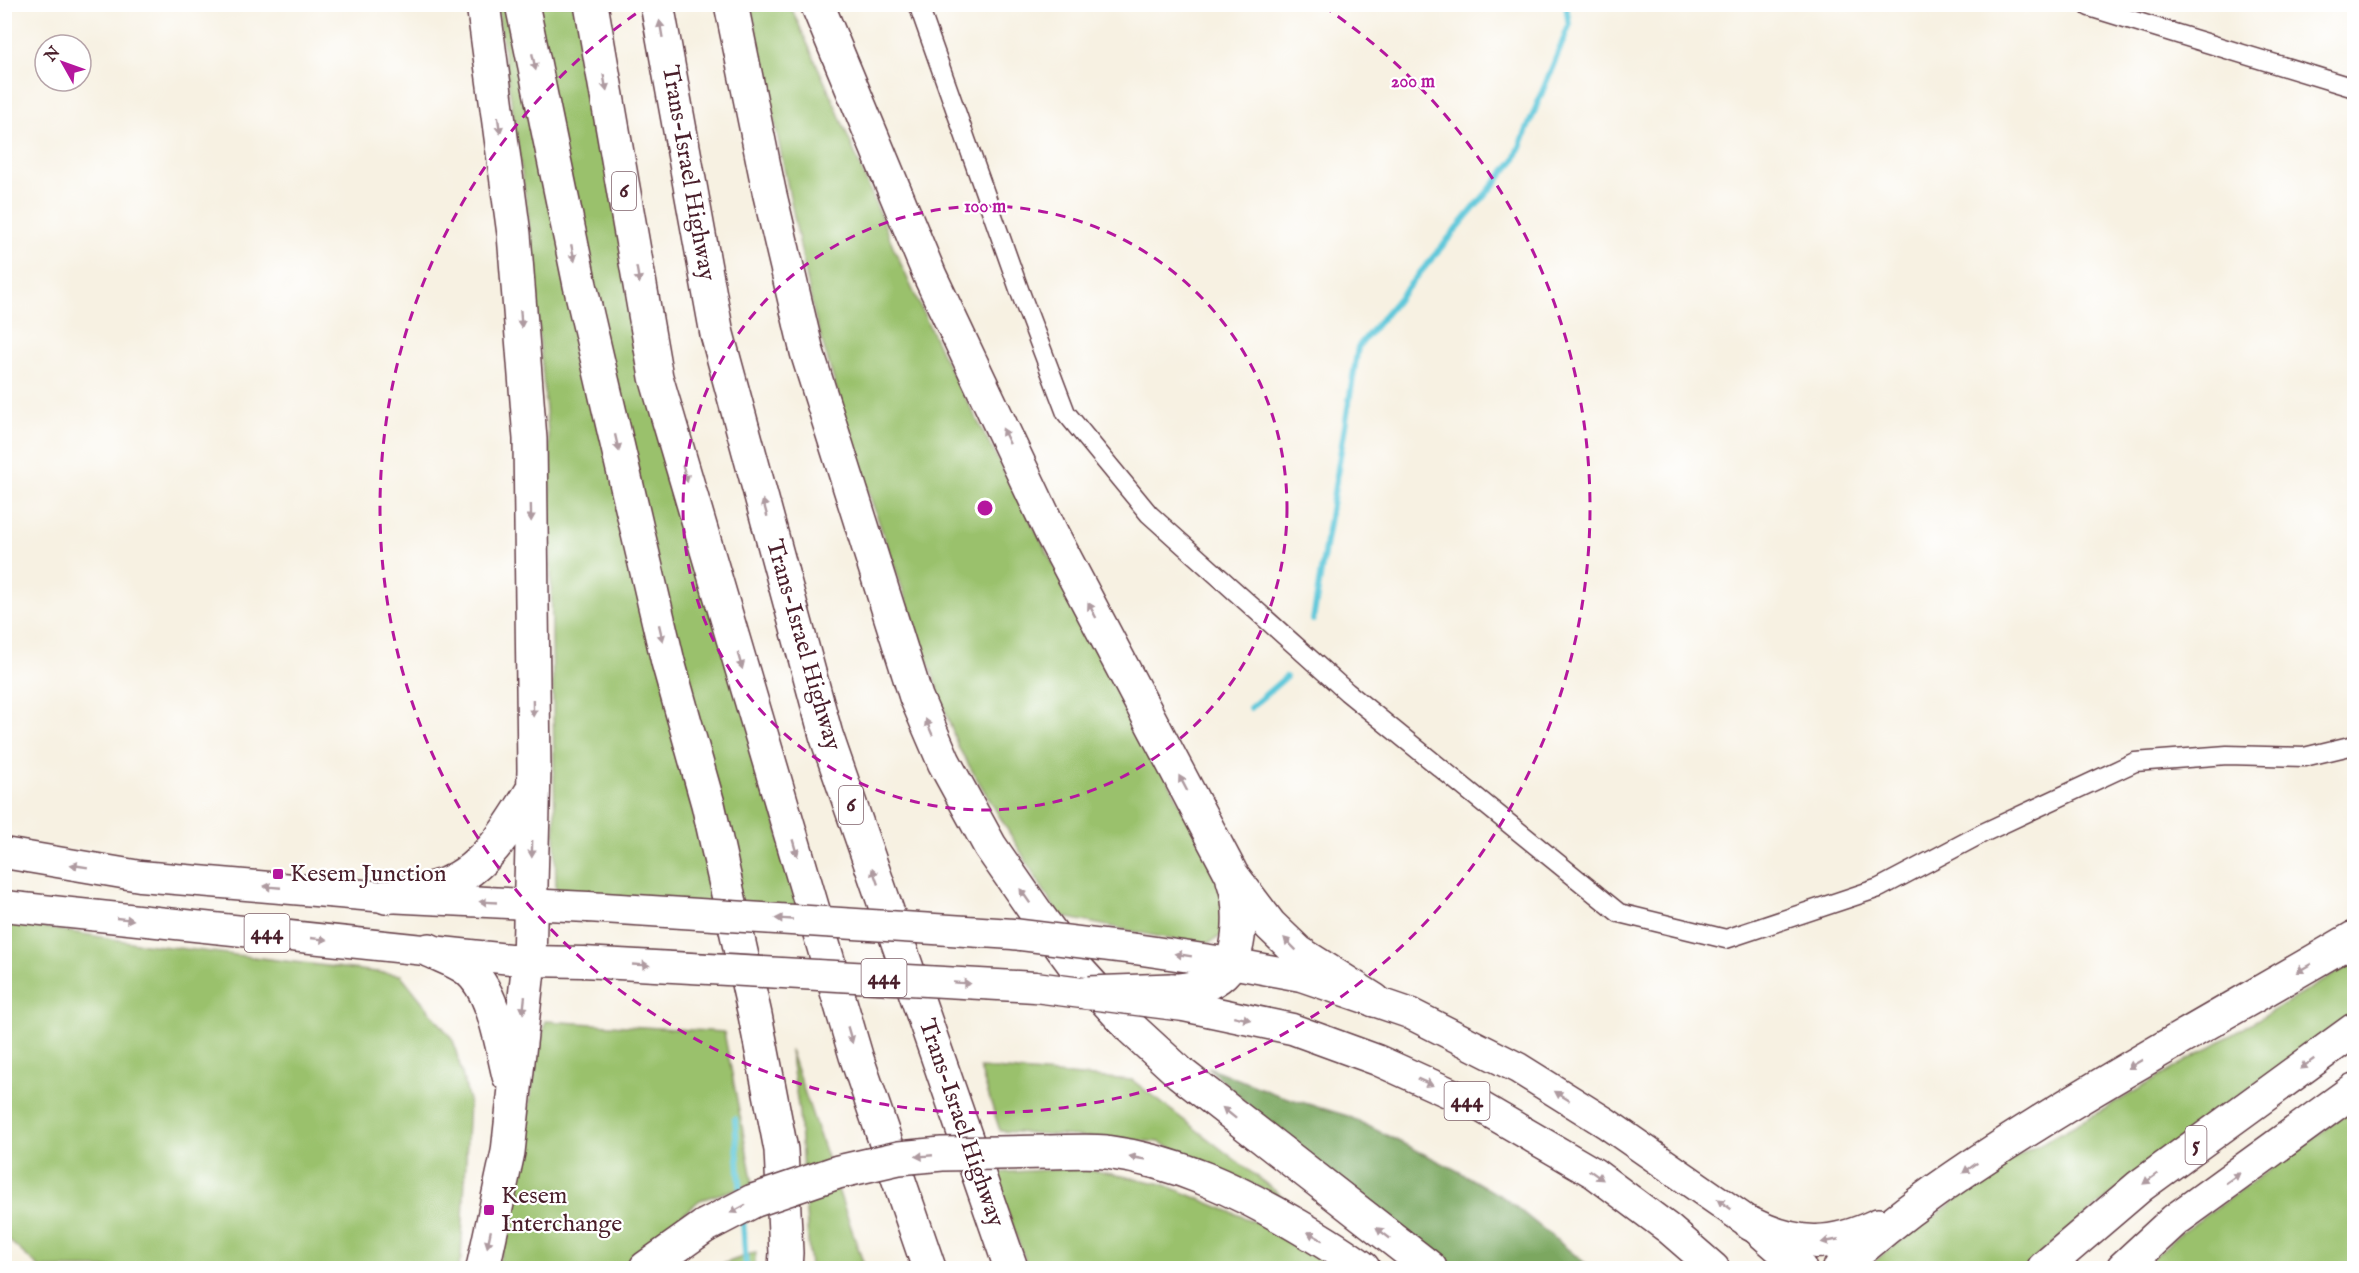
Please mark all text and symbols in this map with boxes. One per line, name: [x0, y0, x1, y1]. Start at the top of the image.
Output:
one-way arrow: [656, 19, 665, 38]
north arrow: [33, 33, 93, 93]
text: N: [40, 43, 65, 67]
one-way arrow: [530, 53, 539, 72]
street label: Trans-Israel Highway: [654, 63, 722, 283]
text: 200 m: [1391, 71, 1435, 94]
one-way arrow: [600, 73, 609, 92]
one-way arrow: [495, 115, 504, 134]
road number: 6: [612, 172, 636, 210]
text: 100 m: [964, 196, 1006, 219]
one-way arrow: [569, 244, 578, 263]
one-way arrow: [634, 266, 643, 285]
one-way arrow: [516, 309, 525, 328]
one-way arrow: [1001, 427, 1010, 444]
one-way arrow: [612, 434, 622, 452]
one-way arrow: [681, 465, 690, 483]
centre of rings: [975, 498, 995, 518]
one-way arrow: [759, 499, 769, 517]
one-way arrow: [526, 504, 536, 523]
street label: Trans-Israel Highway: [758, 536, 848, 754]
one-way arrow: [1087, 602, 1097, 619]
one-way arrow: [656, 624, 666, 642]
one-way arrow: [736, 652, 745, 670]
one-way arrow: [528, 699, 538, 718]
one-way arrow: [924, 718, 933, 735]
one-way arrow: [1178, 774, 1188, 791]
road number: 6: [839, 786, 863, 824]
one-way arrow: [791, 839, 800, 857]
one-way arrow: [527, 840, 537, 859]
place label: Kesem Junction: [290, 859, 447, 890]
one-way arrow: [69, 861, 88, 870]
marker: Kesem Junction: [271, 867, 285, 881]
one-way arrow: [870, 867, 880, 885]
one-way arrow: [263, 882, 282, 892]
one-way arrow: [1019, 888, 1031, 904]
one-way arrow: [478, 898, 497, 907]
one-way arrow: [116, 914, 135, 923]
road number: 444: [244, 914, 290, 952]
one-way arrow: [774, 915, 793, 924]
one-way arrow: [310, 934, 329, 944]
one-way arrow: [1284, 938, 1298, 952]
one-way arrow: [1173, 951, 1192, 960]
road number: 444: [862, 959, 906, 997]
one-way arrow: [632, 961, 651, 970]
one-way arrow: [2296, 962, 2312, 973]
one-way arrow: [952, 978, 971, 987]
one-way arrow: [519, 995, 529, 1014]
one-way arrow: [1233, 1013, 1251, 1023]
street label: Trans-Israel Highway: [911, 1015, 1011, 1231]
one-way arrow: [846, 1026, 855, 1044]
one-way arrow: [2300, 1058, 2316, 1070]
one-way arrow: [2126, 1059, 2143, 1069]
one-way arrow: [1417, 1077, 1435, 1087]
road number: 444: [1444, 1082, 1490, 1120]
one-way arrow: [1554, 1090, 1570, 1101]
one-way arrow: [1222, 1107, 1237, 1120]
road number: 5: [2186, 1126, 2206, 1164]
one-way arrow: [915, 1151, 934, 1161]
one-way arrow: [1127, 1153, 1146, 1162]
one-way arrow: [1962, 1162, 1978, 1174]
one-way arrow: [1588, 1169, 1604, 1181]
one-way arrow: [2224, 1172, 2240, 1184]
one-way arrow: [2142, 1173, 2158, 1185]
place label: Kesem Interchange: [501, 1181, 622, 1240]
one-way arrow: [1716, 1198, 1732, 1210]
marker: Kesem Interchange: [482, 1203, 496, 1217]
one-way arrow: [729, 1204, 746, 1214]
one-way arrow: [1376, 1227, 1391, 1239]
one-way arrow: [484, 1230, 494, 1248]
one-way arrow: [1306, 1231, 1323, 1241]
one-way arrow: [1821, 1237, 1840, 1246]

